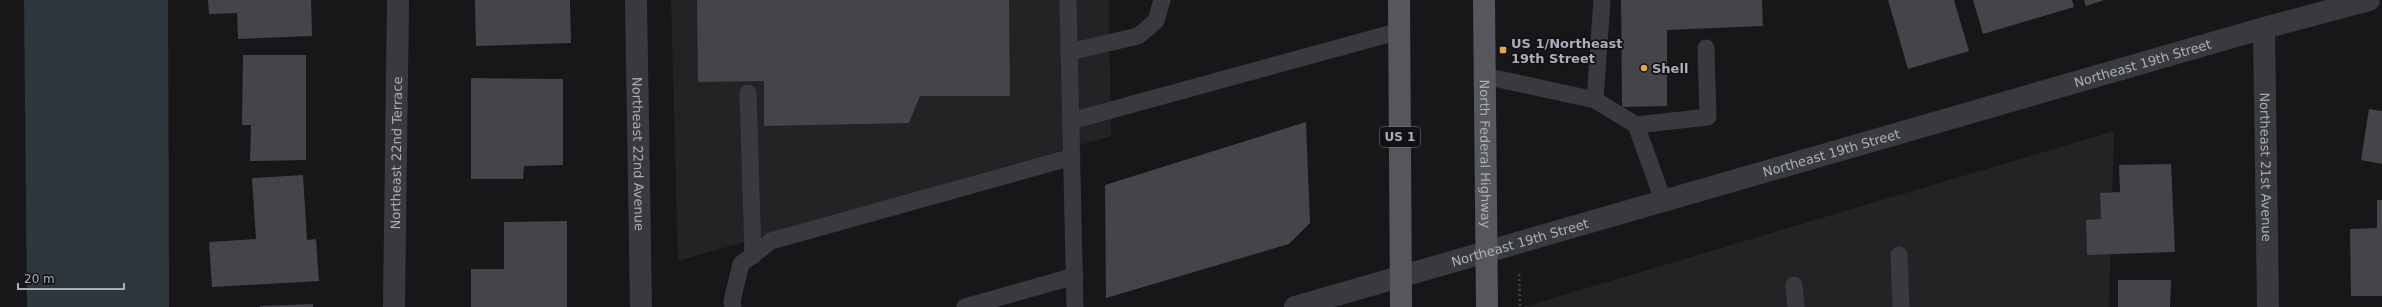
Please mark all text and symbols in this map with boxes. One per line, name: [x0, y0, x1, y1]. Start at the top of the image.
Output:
place label: US 1/Northeast 19th Street: [1511, 36, 1622, 66]
street label: Northeast 19th Street: [2072, 37, 2213, 90]
marker: US 1/Northeast 19th Street: [1498, 45, 1508, 55]
place label: Shell: [1652, 61, 1688, 76]
marker: Shell: [1639, 63, 1649, 73]
street label: Northeast 22nd Terrace: [388, 76, 405, 230]
street label: Northeast 22nd Avenue: [629, 77, 647, 231]
street label: North Federal Highway: [1477, 79, 1493, 229]
street label: Northeast 21st Avenue: [2257, 92, 2274, 242]
street label: Northeast 19th Street: [1761, 126, 1902, 180]
road number: US 1: [1380, 127, 1420, 147]
street label: Northeast 19th Street: [1450, 216, 1590, 270]
scale bar: [18, 265, 124, 291]
text: 20 m: [24, 272, 55, 286]

